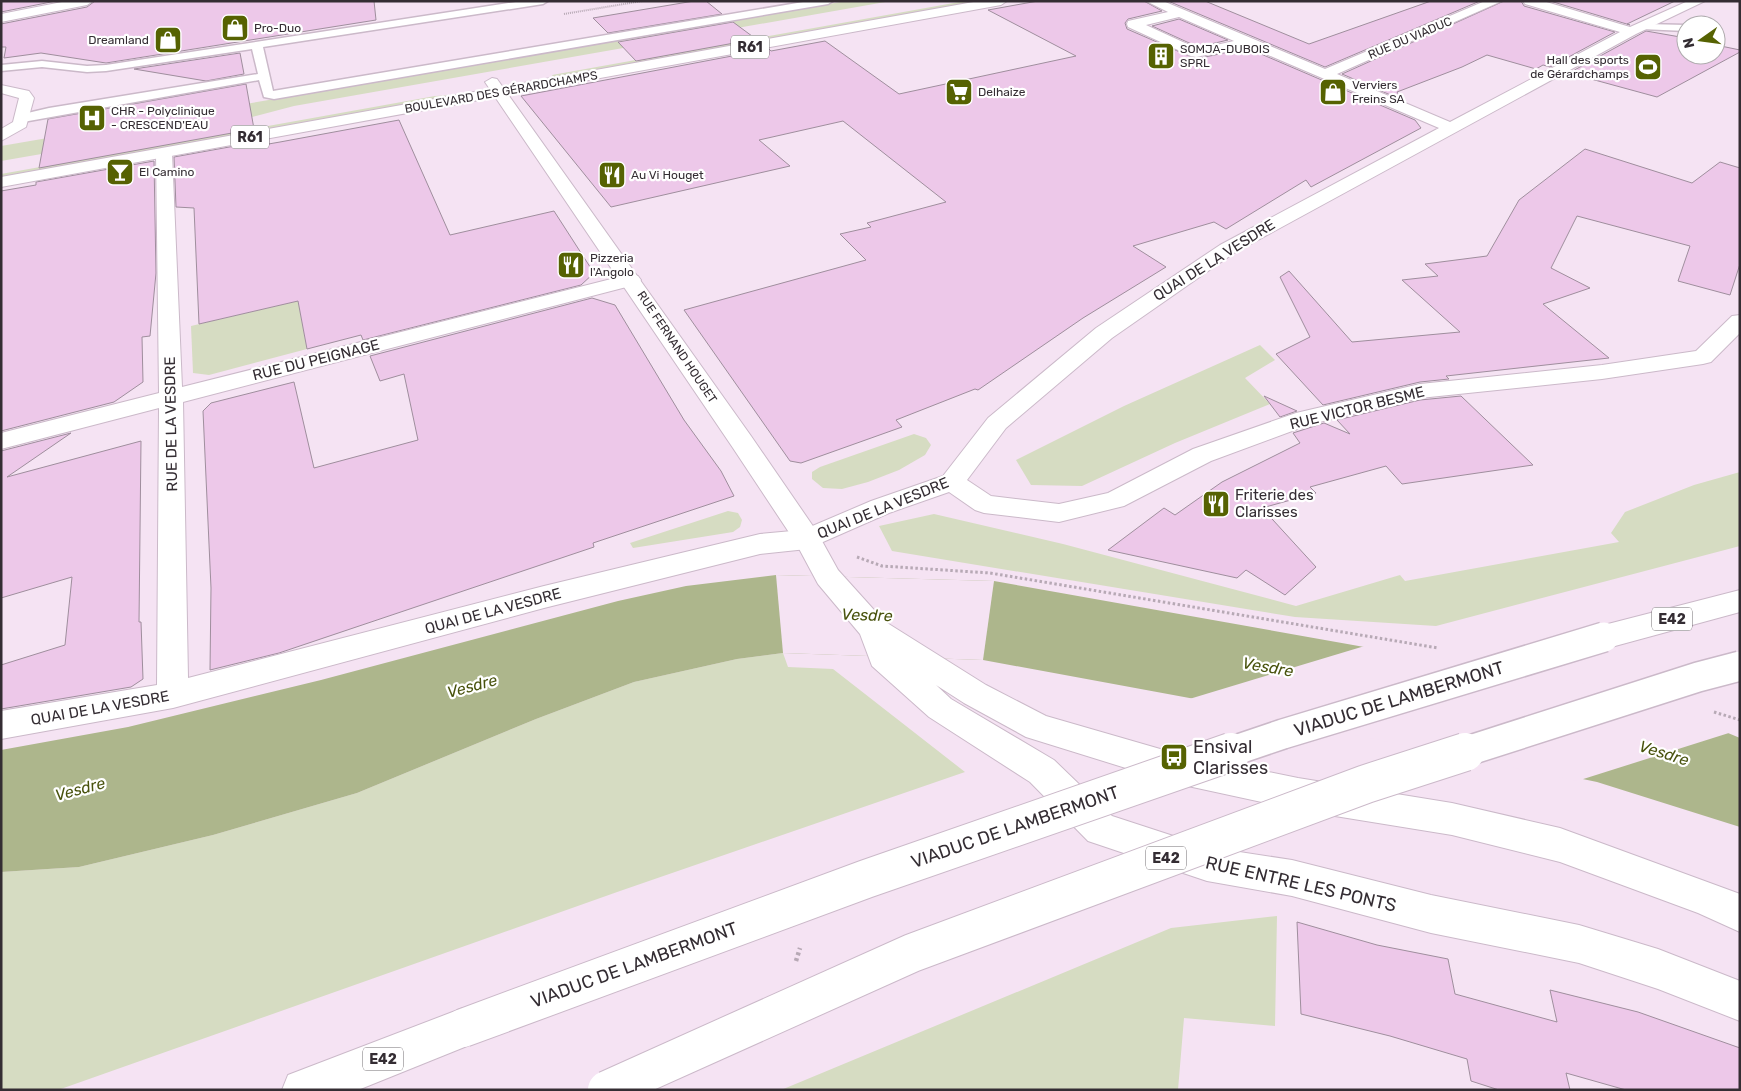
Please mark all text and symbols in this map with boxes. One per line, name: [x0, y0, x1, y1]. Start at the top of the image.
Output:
shop icon: Pro-Duo: [220, 13, 250, 43]
street label: RUE DU VIADUC: [1366, 14, 1454, 62]
north arrow: [1676, 15, 1726, 65]
place label: Pro-Duo: [254, 21, 301, 35]
shop icon: Dreamland: [153, 25, 183, 55]
place label: Dreamland: [88, 33, 149, 47]
road number: R61: [731, 36, 769, 58]
text: N: [1679, 36, 1698, 50]
building icon: SOMJA-DUBOIS SPRL: [1146, 41, 1176, 71]
place label: SOMJA-DUBOIS SPRL: [1180, 42, 1270, 70]
sports icon: Hall des sports de Gérardchamps: [1633, 52, 1663, 82]
place label: Hall des sports de Gérardchamps: [1530, 53, 1629, 81]
street label: BOULEVARD DES GÉRARDCHAMPS: [403, 68, 599, 116]
supermarket icon: Delhaize: [944, 77, 974, 107]
shop icon: Verviers Freins SA: [1318, 77, 1348, 107]
place label: Verviers Freins SA: [1352, 78, 1405, 106]
place label: Delhaize: [978, 85, 1026, 99]
hospital icon: CHR - Polyclinique - CRESCEND'EAU: [77, 103, 107, 133]
place label: CHR - Polyclinique - CRESCEND'EAU: [111, 104, 215, 132]
road number: R61: [231, 125, 269, 148]
bar icon: El Camino: [105, 157, 135, 187]
restaurant icon: Au Vi Houget: [597, 160, 627, 190]
place label: El Camino: [139, 165, 195, 179]
place label: Au Vi Houget: [631, 168, 704, 182]
street label: QUAI DE LA VESDRE: [1150, 215, 1278, 305]
restaurant icon: Pizzeria l'Angolo: [556, 250, 586, 280]
place label: Pizzeria l'Angolo: [590, 251, 634, 279]
street label: RUE FERNAND HOUGET: [634, 288, 720, 406]
street label: RUE DU PEIGNAGE: [251, 336, 381, 384]
street label: RUE DE LA VESDRE: [161, 356, 181, 492]
street label: RUE VICTOR BESME: [1288, 383, 1426, 433]
street label: QUAI DE LA VESDRE: [815, 473, 951, 543]
place label: Friterie des Clarisses: [1235, 486, 1314, 521]
restaurant icon: Friterie des Clarisses: [1201, 489, 1231, 519]
street label: QUAI DE LA VESDRE: [423, 584, 563, 638]
water label: Vesdre: [841, 605, 893, 625]
road number: E42: [1652, 608, 1692, 630]
water label: Vesdre: [1241, 653, 1295, 681]
street label: VIADUC DE LAMBERMONT: [1291, 657, 1507, 741]
water label: Vesdre: [445, 670, 499, 702]
street label: QUAI DE LA VESDRE: [29, 687, 171, 729]
place label: Ensival Clarisses: [1193, 736, 1268, 779]
water label: Vesdre: [1637, 736, 1691, 770]
bus stop icon: Ensival Clarisses: [1159, 742, 1189, 772]
water label: Vesdre: [53, 773, 107, 805]
street label: VIADUC DE LAMBERMONT: [908, 781, 1122, 873]
road number: E42: [1146, 846, 1186, 870]
street label: RUE ENTRE LES PONTS: [1203, 851, 1399, 917]
street label: VIADUC DE LAMBERMONT: [528, 917, 740, 1013]
road number: E42: [363, 1048, 403, 1070]

